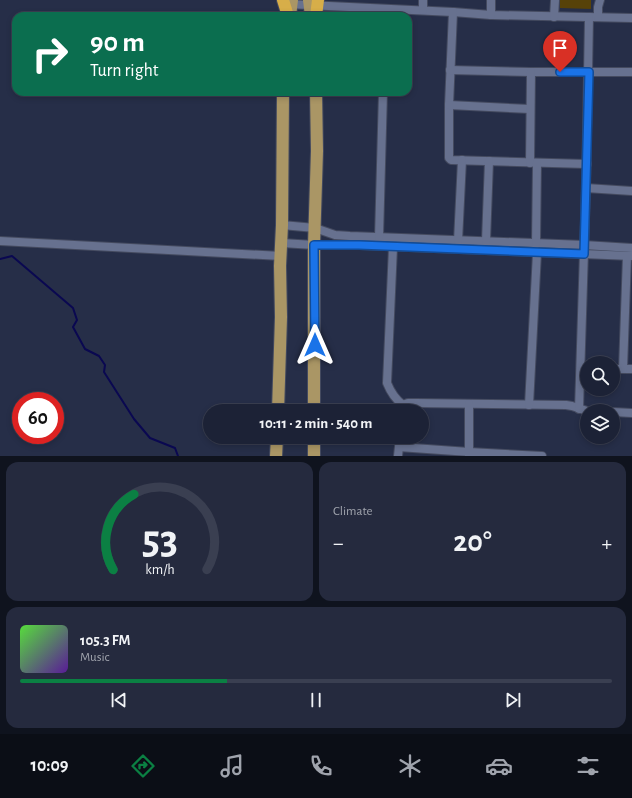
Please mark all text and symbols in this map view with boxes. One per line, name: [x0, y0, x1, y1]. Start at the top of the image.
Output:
icon: right: [24, 28, 76, 80]
text: 90 m: [90, 29, 145, 57]
pin: [543, 31, 577, 72]
icon: arrive: [549, 37, 571, 59]
text: Turn right: [90, 62, 159, 80]
position arrow: [294, 324, 336, 366]
map controls: [580, 356, 620, 444]
button: search: [580, 356, 620, 396]
speed limit sign: 60: [12, 392, 64, 444]
button: layers: [580, 404, 620, 444]
text: 10:11 · 2 min · 540 m: [260, 416, 372, 431]
text: Climate: [333, 505, 372, 518]
text: 53: [142, 519, 177, 560]
text: 20°: [453, 527, 492, 557]
text: −: [333, 532, 344, 554]
text: +: [601, 532, 612, 554]
text: km/h: [145, 562, 174, 576]
text: 105.3 FM: [80, 633, 131, 648]
text: Music: [80, 651, 110, 664]
icon: previous: [108, 689, 130, 711]
icon: pause: [305, 689, 327, 711]
icon: next: [502, 689, 524, 711]
icon: directions: [129, 752, 157, 780]
icon: music: [218, 752, 246, 780]
icon: phone: [307, 752, 335, 780]
icon: climate: [396, 752, 424, 780]
icon: car: [485, 752, 513, 780]
icon: filters: [574, 752, 602, 780]
text: 10:09: [30, 757, 68, 775]

